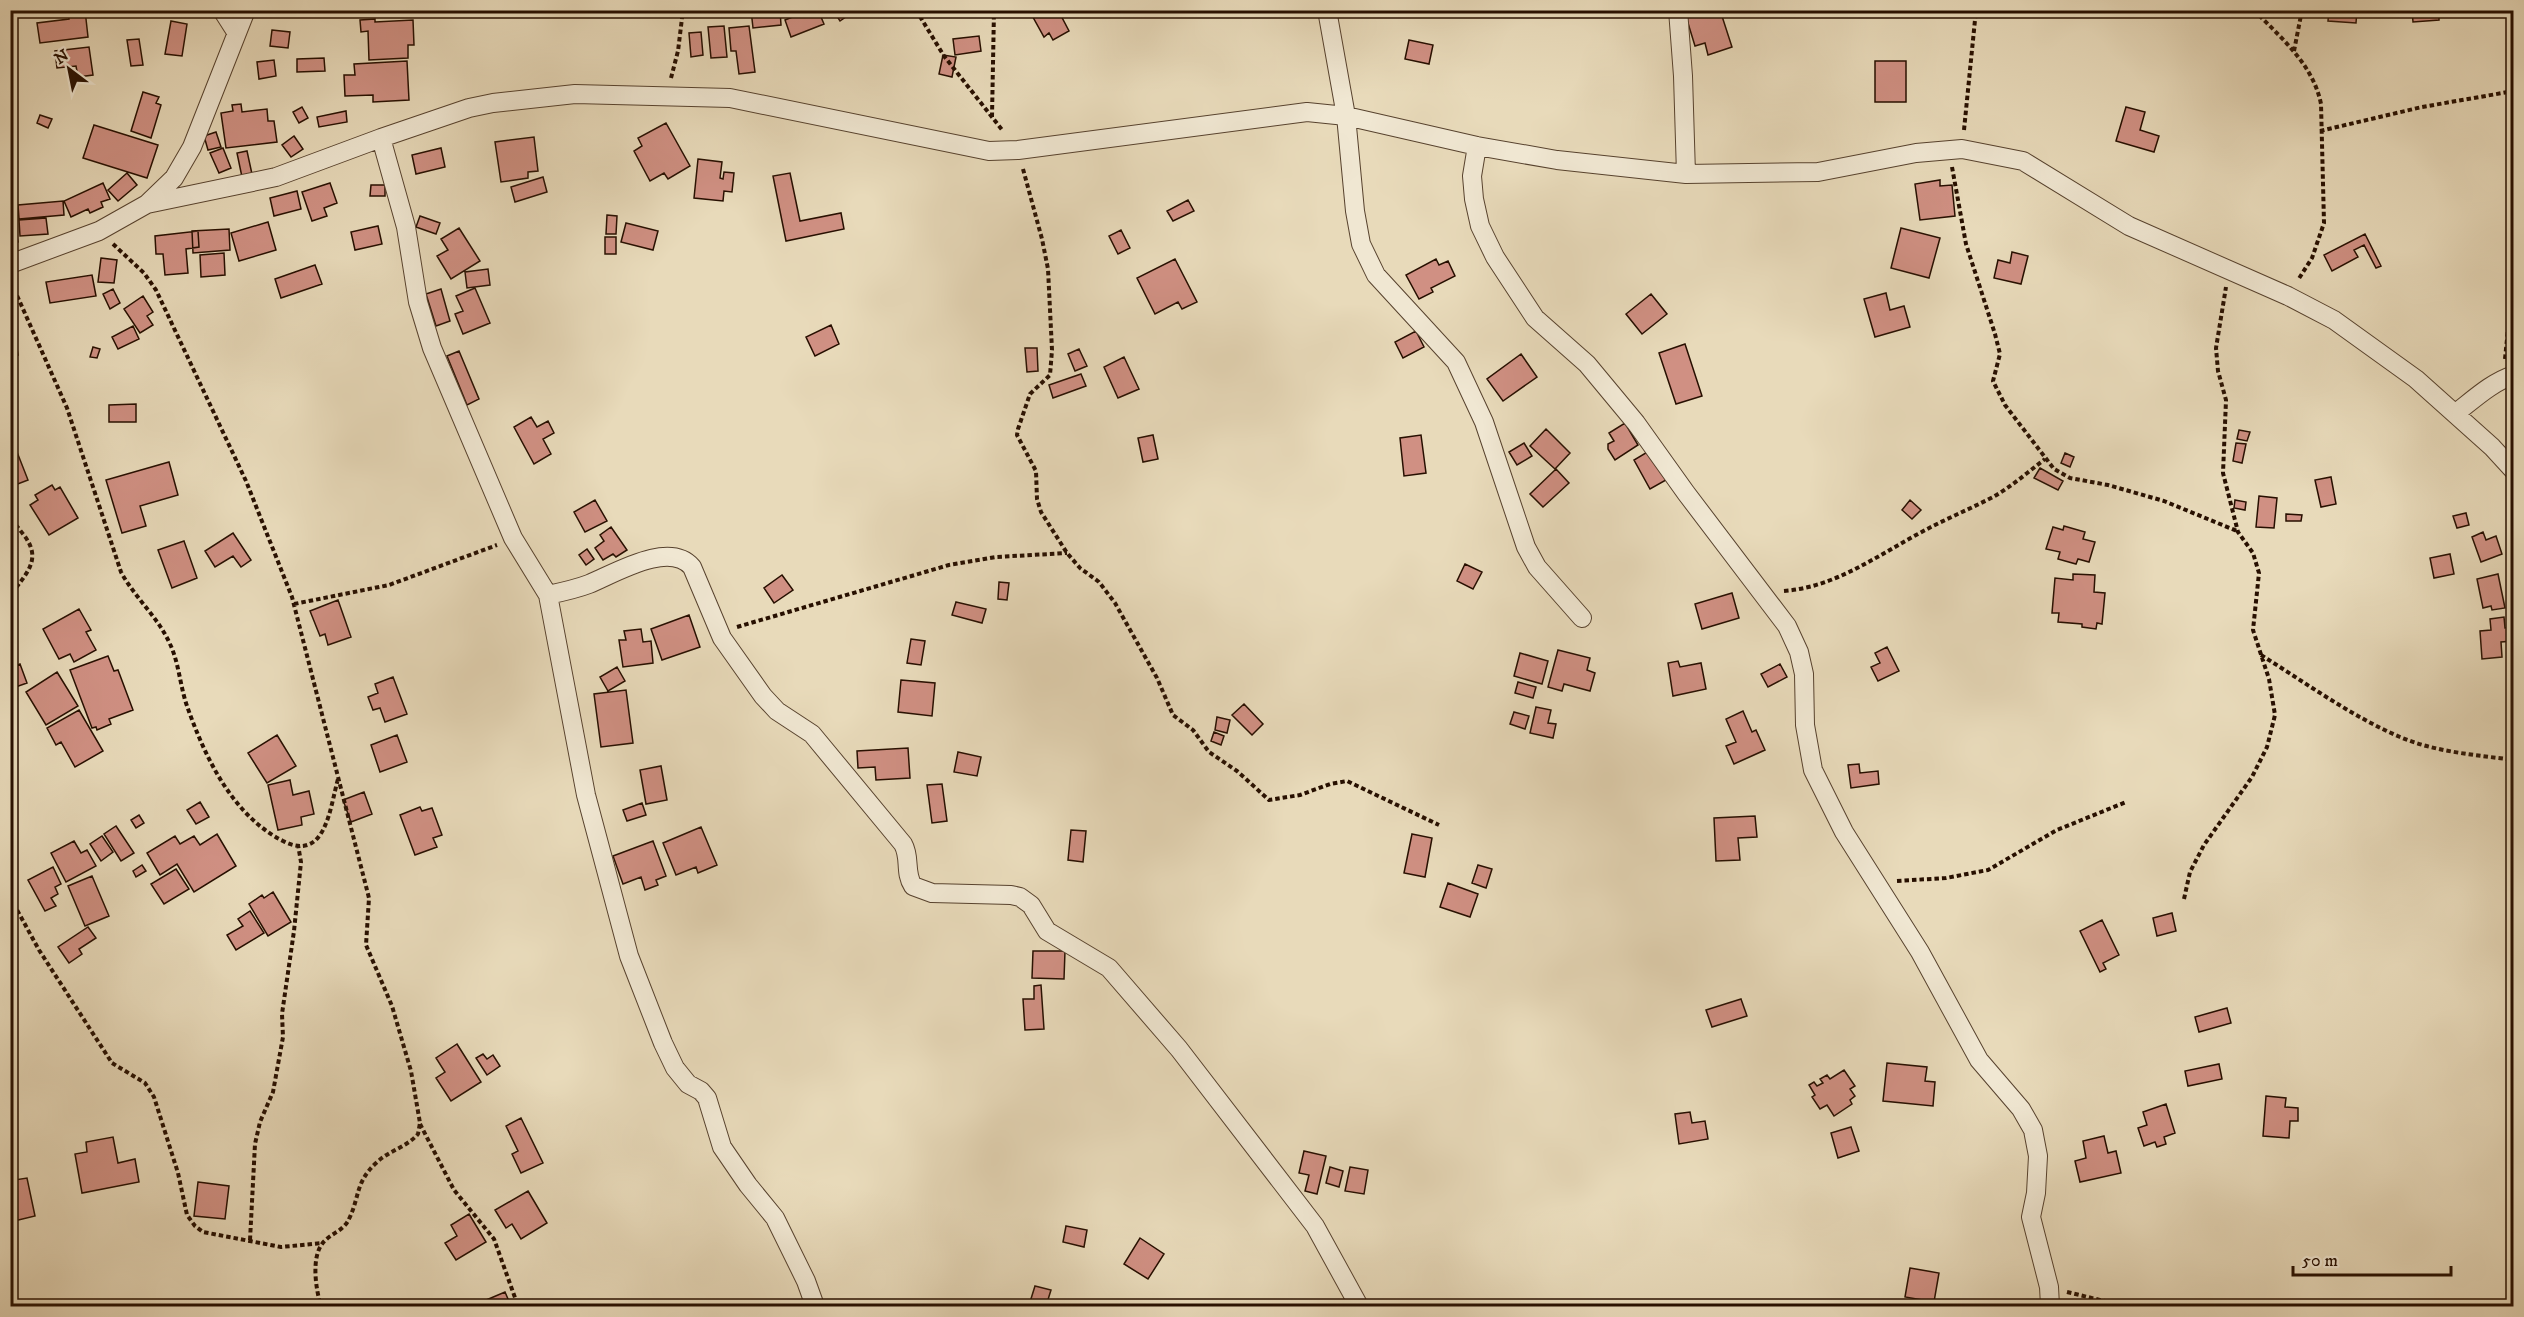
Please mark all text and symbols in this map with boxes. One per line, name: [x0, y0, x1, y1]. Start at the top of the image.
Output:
north arrow: [39, 39, 99, 99]
text: N: [51, 45, 72, 69]
scale bar: [2293, 1239, 2450, 1277]
text: 50 m: [2302, 1250, 2338, 1272]

